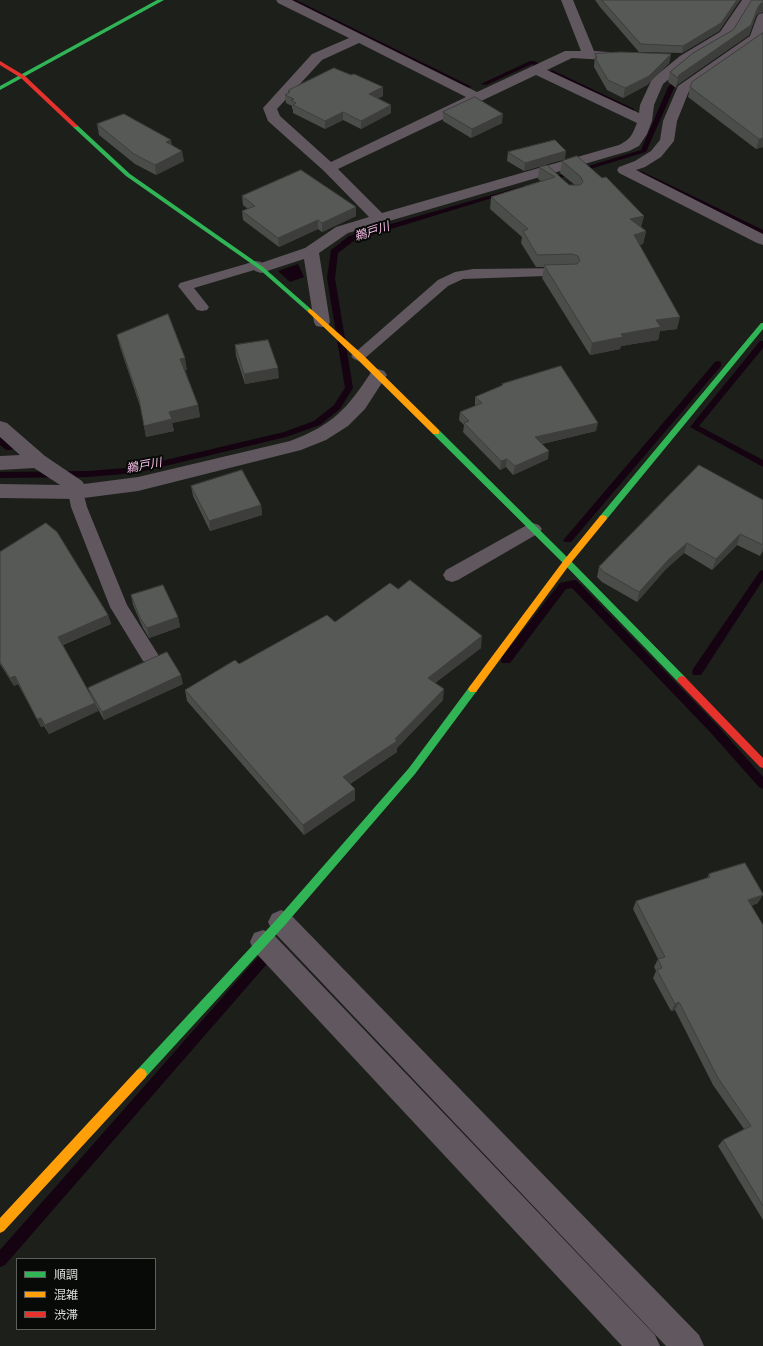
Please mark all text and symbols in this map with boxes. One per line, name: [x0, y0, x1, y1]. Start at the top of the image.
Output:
water label: 鵜戸川: [353, 220, 391, 244]
water label: 鵜戸川: [125, 455, 163, 477]
legend: [16, 1258, 156, 1330]
text: 順調: [54, 1266, 78, 1283]
text: 混雑: [54, 1286, 78, 1303]
text: 渋滞: [54, 1306, 78, 1323]

